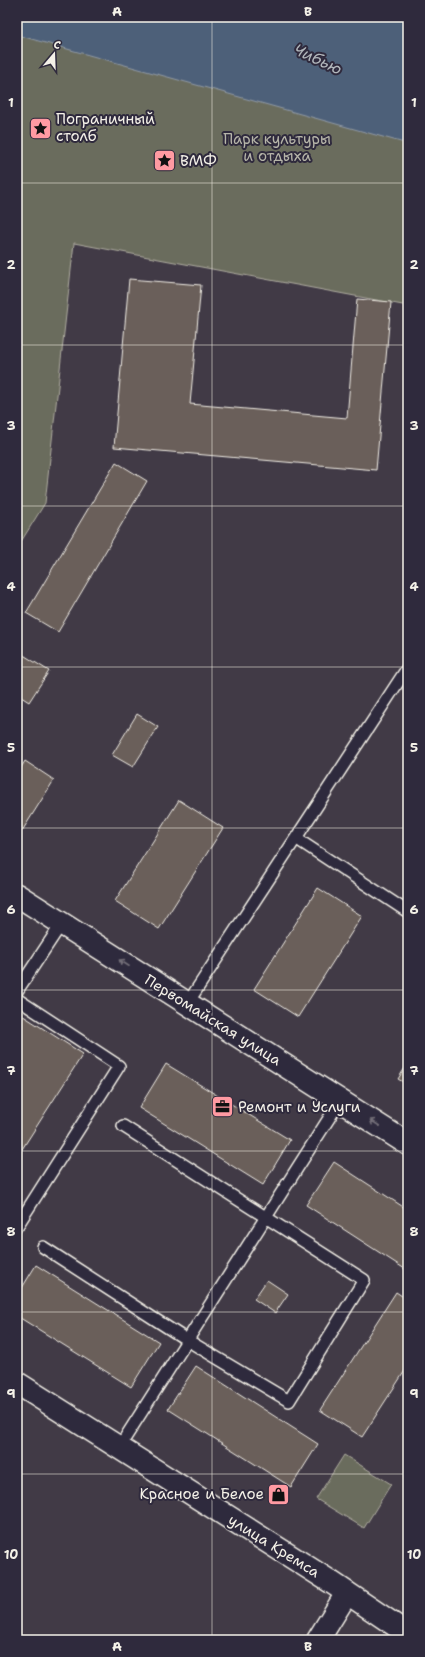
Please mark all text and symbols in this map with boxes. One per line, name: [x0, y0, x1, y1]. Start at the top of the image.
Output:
text: A: [112, 3, 122, 20]
text: B: [304, 3, 312, 20]
north arrow: [34, 34, 74, 74]
text: С: [51, 37, 63, 53]
water label: Чибью: [290, 39, 346, 79]
text: 1: [8, 94, 14, 111]
text: 1: [411, 94, 417, 111]
place label: Пограничный столб: [56, 109, 155, 146]
place icon: Пограничный столб: [27, 115, 53, 141]
park label: Парк культуры и отдыха: [223, 129, 331, 166]
place icon: ВМФ: [151, 148, 177, 174]
place label: ВМФ: [180, 151, 217, 171]
text: 2: [6, 256, 16, 273]
text: 2: [409, 256, 419, 273]
text: 3: [6, 417, 16, 434]
text: 3: [409, 417, 419, 434]
text: 4: [6, 578, 16, 595]
text: 4: [409, 578, 419, 595]
text: 5: [7, 739, 15, 756]
text: 5: [410, 739, 418, 756]
text: 6: [6, 901, 16, 918]
text: 6: [409, 901, 419, 918]
one-way arrow: [119, 959, 130, 967]
street label: Первомайская улица: [141, 970, 286, 1071]
text: 7: [6, 1062, 16, 1079]
text: 7: [409, 1062, 419, 1079]
office icon: Ремонт и Услуги: [209, 1094, 235, 1120]
place label: Ремонт и Услуги: [238, 1097, 361, 1117]
one-way arrow: [370, 1119, 381, 1127]
text: 8: [6, 1223, 16, 1240]
text: 8: [409, 1223, 419, 1240]
text: 9: [6, 1385, 16, 1402]
text: 9: [409, 1385, 419, 1402]
shop icon: Красное и Белое: [266, 1481, 292, 1507]
place label: Красное и Белое: [140, 1484, 264, 1504]
street label: улица Кремса: [224, 1510, 324, 1583]
text: 10: [4, 1546, 18, 1563]
text: 10: [407, 1546, 421, 1563]
text: A: [112, 1638, 122, 1655]
text: B: [304, 1638, 312, 1655]

